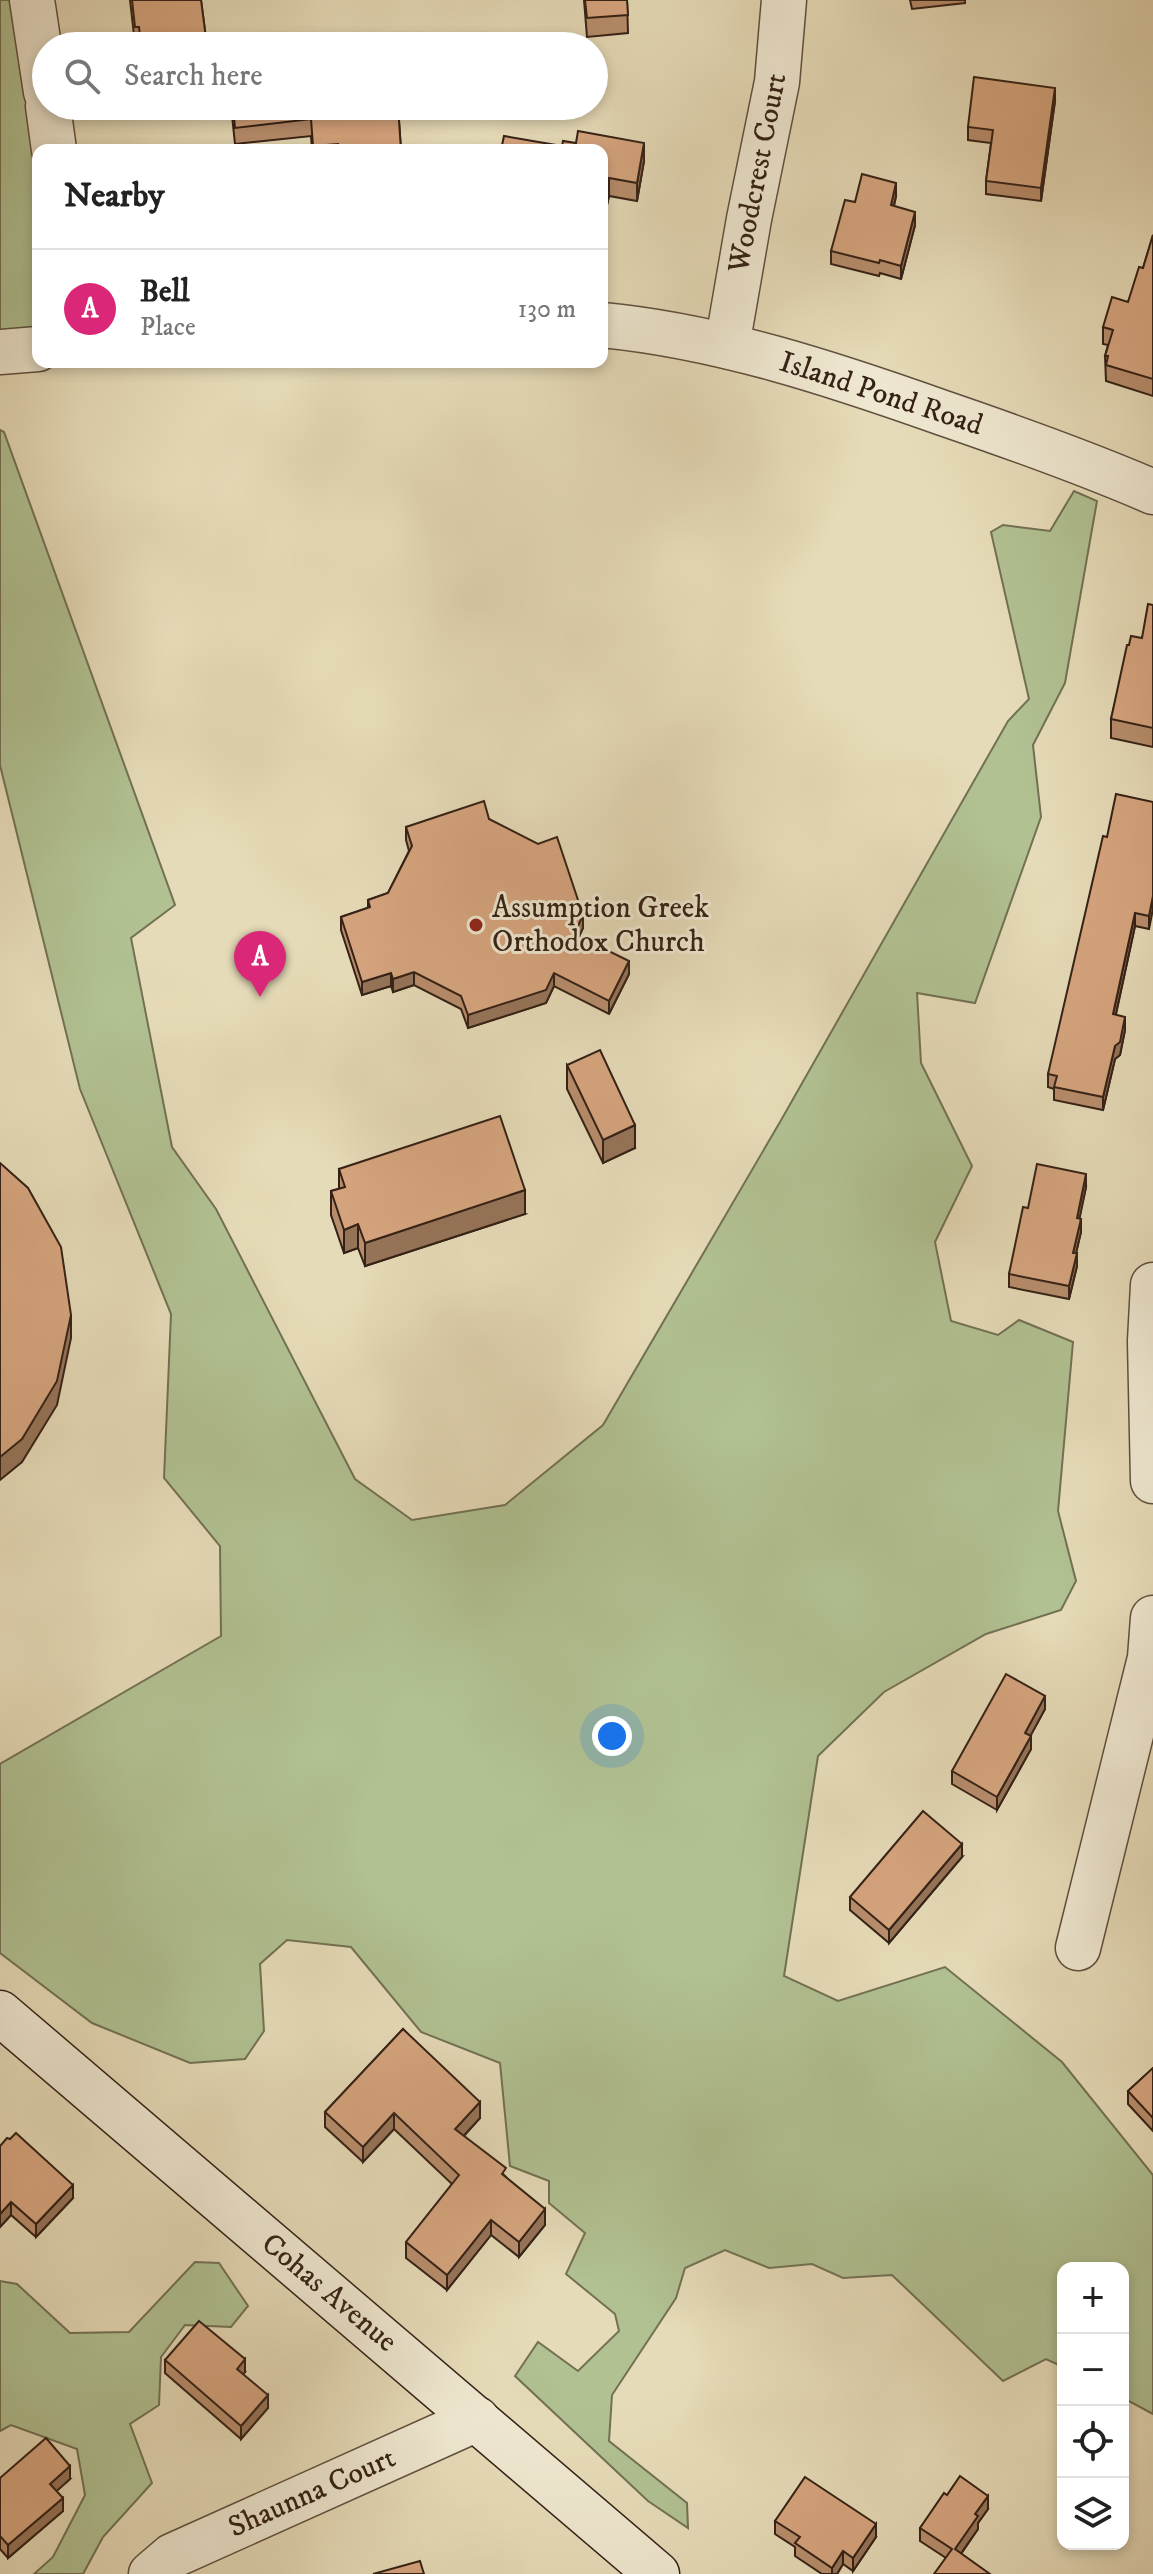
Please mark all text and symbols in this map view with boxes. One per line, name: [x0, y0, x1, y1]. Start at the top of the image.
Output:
search box: [32, 32, 608, 120]
icon: search: [60, 54, 104, 98]
text: Search here: [124, 58, 263, 95]
street label: Woodcrest Court: [720, 70, 795, 277]
text: Nearby: [64, 175, 165, 217]
text: Bell: [140, 274, 189, 311]
text: A: [82, 293, 98, 326]
text: 130 m: [518, 293, 576, 326]
text: Place: [140, 311, 196, 344]
street label: Island Pond Road: [775, 344, 987, 444]
place label: Assumption Greek Orthodox Church: [492, 890, 709, 961]
marker: Assumption Greek Orthodox Church: [467, 916, 485, 934]
pin: A: [234, 931, 286, 997]
your location: [592, 1716, 632, 1756]
street label: Cohas Avenue: [254, 2226, 404, 2360]
map controls: [1057, 2262, 1129, 2550]
button: +: [1057, 2262, 1129, 2334]
button: −: [1057, 2334, 1129, 2406]
button: locate: [1057, 2406, 1129, 2478]
street label: Shaunna Court: [223, 2440, 401, 2546]
button: layers: [1057, 2478, 1129, 2550]

